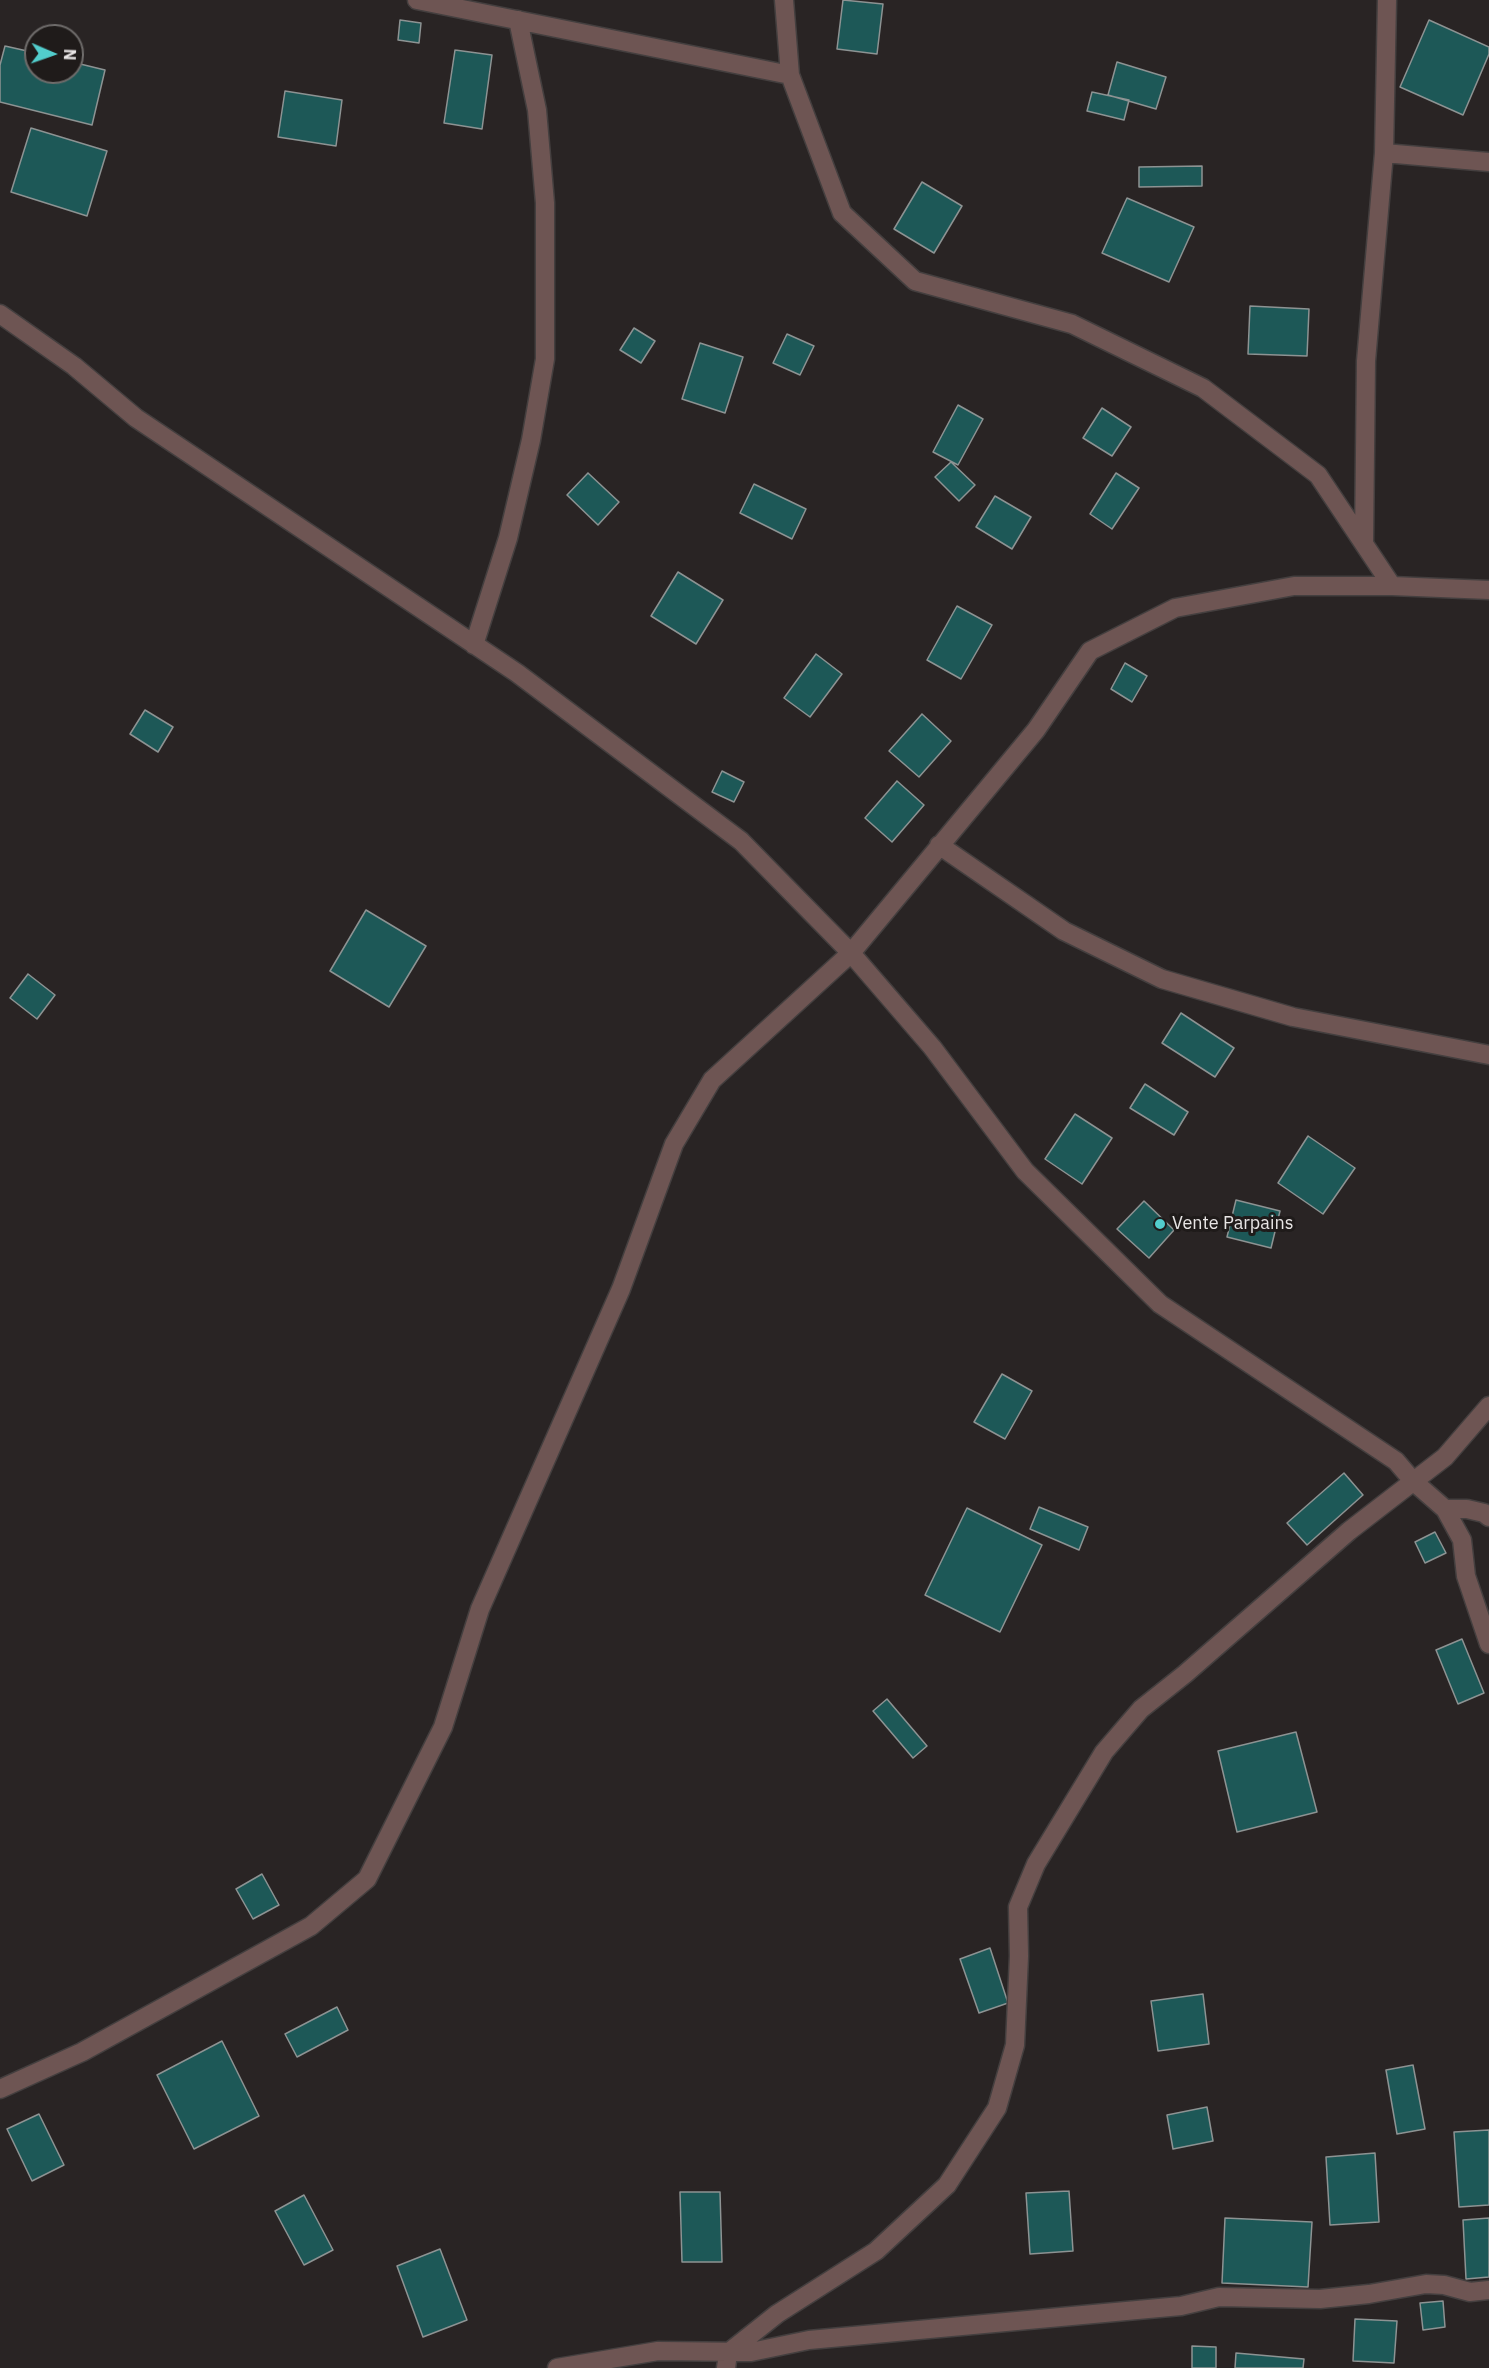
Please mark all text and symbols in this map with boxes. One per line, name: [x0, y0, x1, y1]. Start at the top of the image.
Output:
north arrow: [24, 24, 84, 84]
text: N: [60, 48, 80, 61]
place label: Vente Parpains: [1172, 1213, 1293, 1235]
marker: Vente Parpains: [1153, 1217, 1167, 1231]

